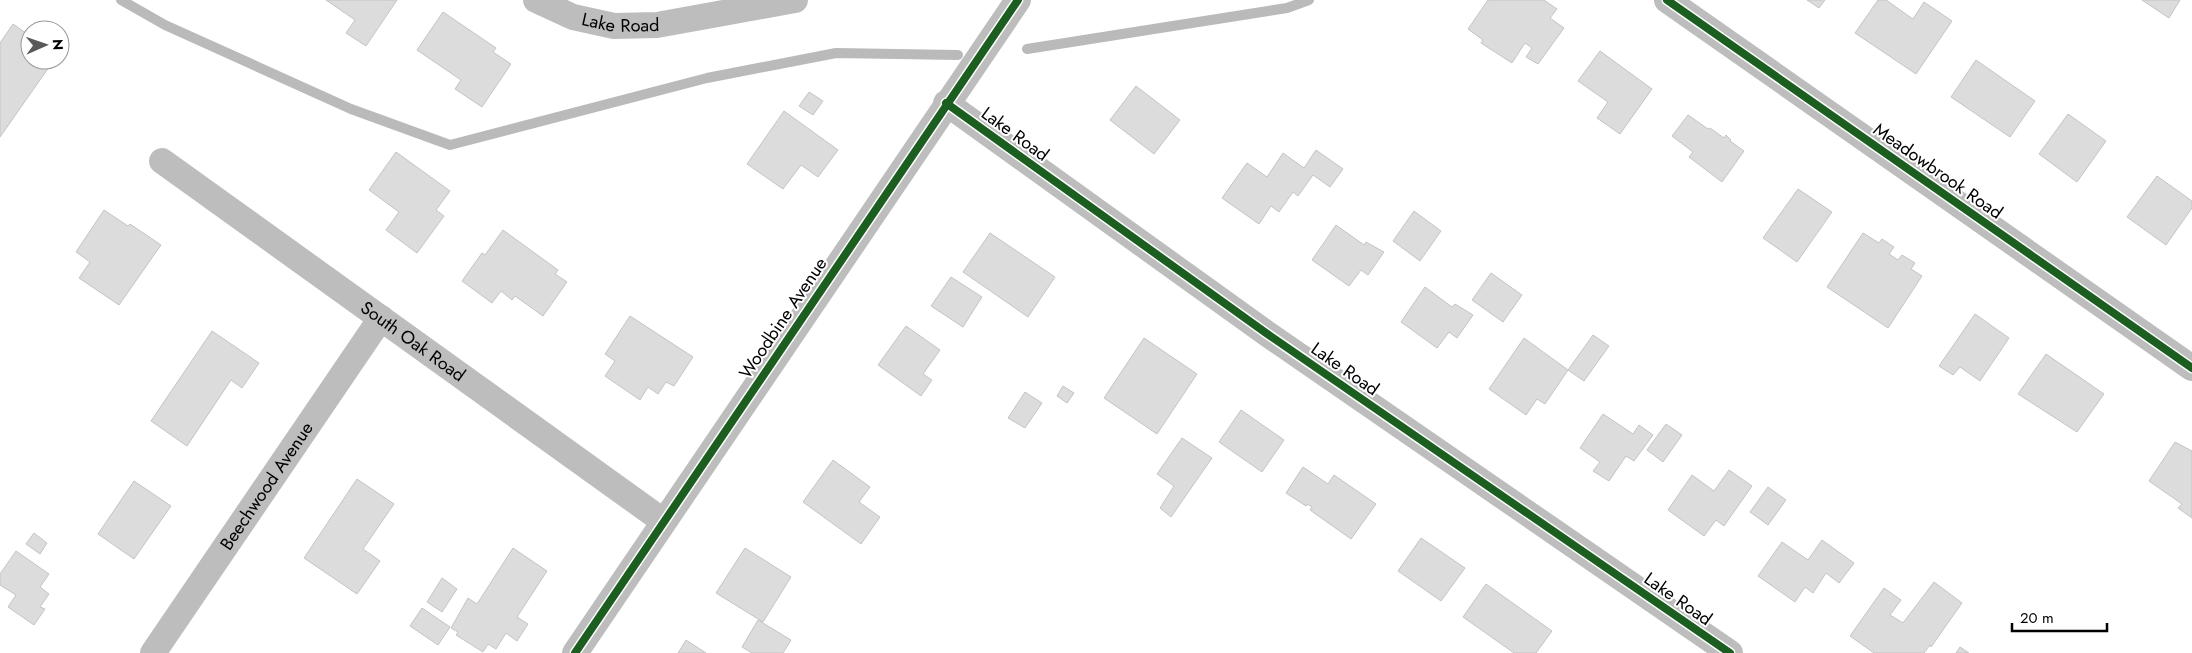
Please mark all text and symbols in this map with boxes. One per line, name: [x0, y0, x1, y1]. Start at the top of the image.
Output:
street label: Lake Road: [579, 6, 660, 39]
north arrow: [20, 20, 70, 70]
text: N: [48, 39, 68, 50]
street label: Lake Road: [976, 101, 1054, 167]
street label: Meadowbrook Road: [1868, 117, 2008, 225]
street label: Woodbine Avenue: [733, 252, 833, 384]
street label: South Oak Road: [355, 295, 471, 388]
street label: Lake Road: [1306, 336, 1384, 402]
street label: Beechwood Avenue: [214, 417, 320, 555]
street label: Lake Road: [1639, 566, 1717, 632]
scale bar: [2012, 600, 2107, 632]
text: 20 m: [2020, 607, 2054, 629]

